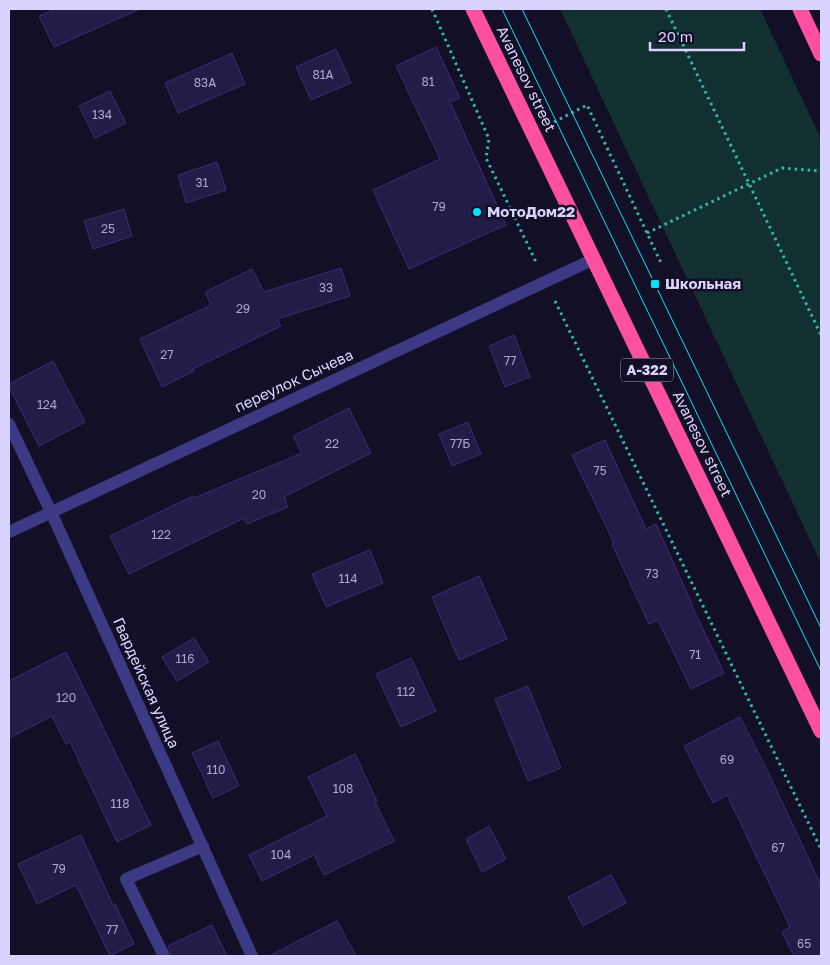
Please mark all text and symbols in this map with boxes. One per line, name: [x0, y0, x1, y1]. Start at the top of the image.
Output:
scale bar: [650, 20, 744, 52]
street label: Avanesov street: [494, 23, 560, 134]
text: 20 m: [658, 27, 693, 45]
house number: 81А: [312, 67, 334, 82]
house number: 81: [421, 74, 435, 89]
house number: 83А: [194, 75, 216, 90]
house number: 134: [92, 107, 112, 122]
house number: 31: [196, 175, 209, 190]
house number: 79: [432, 199, 446, 214]
place label: МотоДом22: [487, 202, 575, 220]
marker: МотоДом22: [471, 206, 483, 218]
house number: 25: [101, 221, 115, 236]
place label: Школьная: [665, 274, 741, 292]
marker: Школьная: [649, 278, 661, 290]
house number: 33: [319, 280, 333, 295]
house number: 29: [236, 301, 250, 316]
street label: переулок Сычева: [231, 345, 356, 415]
house number: 27: [160, 347, 174, 362]
house number: 77: [504, 353, 516, 368]
road number: А-322: [621, 358, 673, 382]
street label: Avanesov street: [670, 388, 736, 499]
house number: 124: [37, 397, 57, 412]
house number: 22: [325, 436, 339, 451]
house number: 77Б: [450, 436, 470, 451]
house number: 75: [593, 463, 607, 478]
house number: 20: [252, 487, 266, 502]
house number: 122: [151, 527, 171, 542]
house number: 73: [645, 566, 659, 581]
house number: 114: [339, 571, 357, 586]
street label: Гвардейская улица: [110, 614, 184, 751]
house number: 71: [689, 647, 701, 662]
house number: 116: [176, 651, 194, 666]
house number: 112: [397, 684, 415, 699]
house number: 120: [56, 690, 76, 705]
house number: 69: [720, 752, 734, 767]
house number: 110: [206, 762, 226, 777]
house number: 108: [333, 781, 353, 796]
house number: 118: [111, 796, 129, 811]
house number: 67: [771, 840, 785, 855]
house number: 104: [271, 847, 291, 862]
house number: 79: [52, 861, 66, 876]
house number: 77: [106, 922, 118, 937]
house number: 65: [797, 936, 811, 951]

